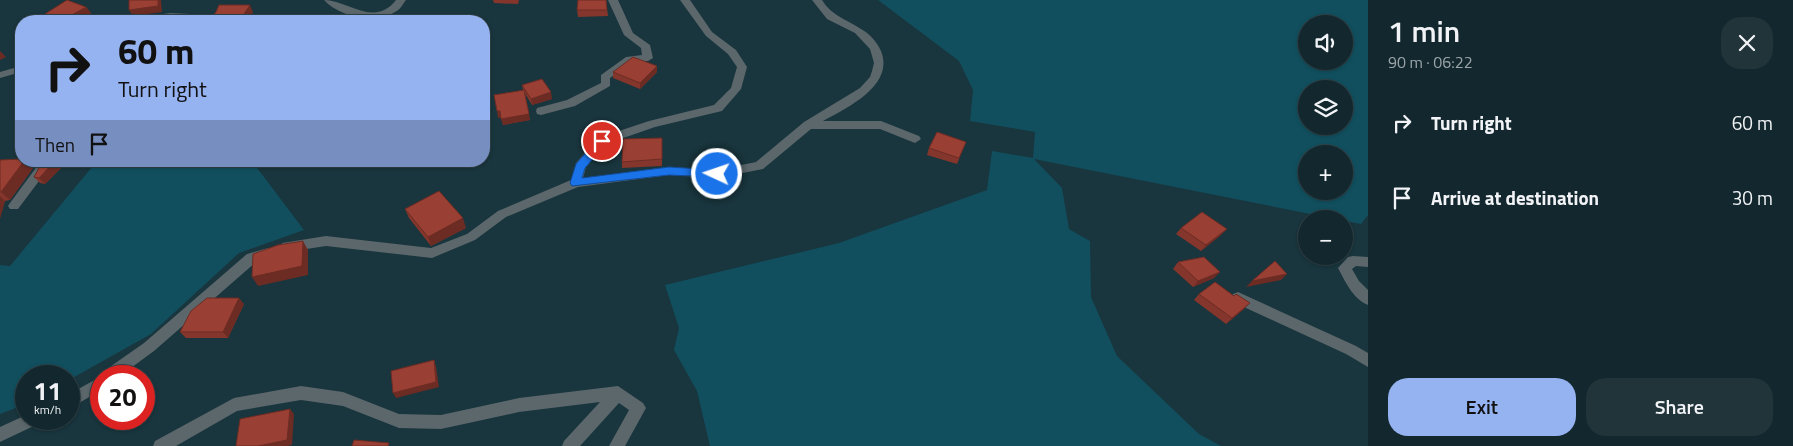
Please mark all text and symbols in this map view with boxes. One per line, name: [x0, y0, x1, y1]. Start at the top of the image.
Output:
text: 1 min: [1388, 8, 1460, 54]
map controls: [1298, 15, 1353, 265]
button: sound: [1298, 15, 1353, 70]
button: close: [1721, 17, 1773, 69]
text: 60 m: [118, 24, 194, 78]
icon: right: [35, 35, 100, 100]
text: 90 m · 06:22: [1388, 50, 1473, 74]
text: Turn right: [118, 72, 207, 106]
button: layers: [1298, 80, 1353, 135]
text: Turn right: [1431, 108, 1512, 137]
text: 60 m: [1732, 108, 1773, 137]
icon: right: [1388, 109, 1416, 137]
pin: [581, 120, 623, 162]
icon: arrive: [588, 127, 616, 155]
text: Then: [35, 130, 75, 159]
icon: arrive: [85, 130, 113, 158]
button: +: [1298, 145, 1353, 200]
position arrow: [690, 147, 742, 199]
text: Arrive at destination: [1431, 183, 1599, 212]
text: 30 m: [1732, 183, 1773, 212]
icon: arrive: [1388, 184, 1416, 212]
button: −: [1298, 210, 1353, 265]
speed limit sign: 20: [90, 365, 155, 430]
text: 11: [33, 372, 62, 410]
button: Exit: [1388, 378, 1576, 436]
button: Share: [1586, 378, 1773, 436]
text: km/h: [34, 400, 61, 419]

